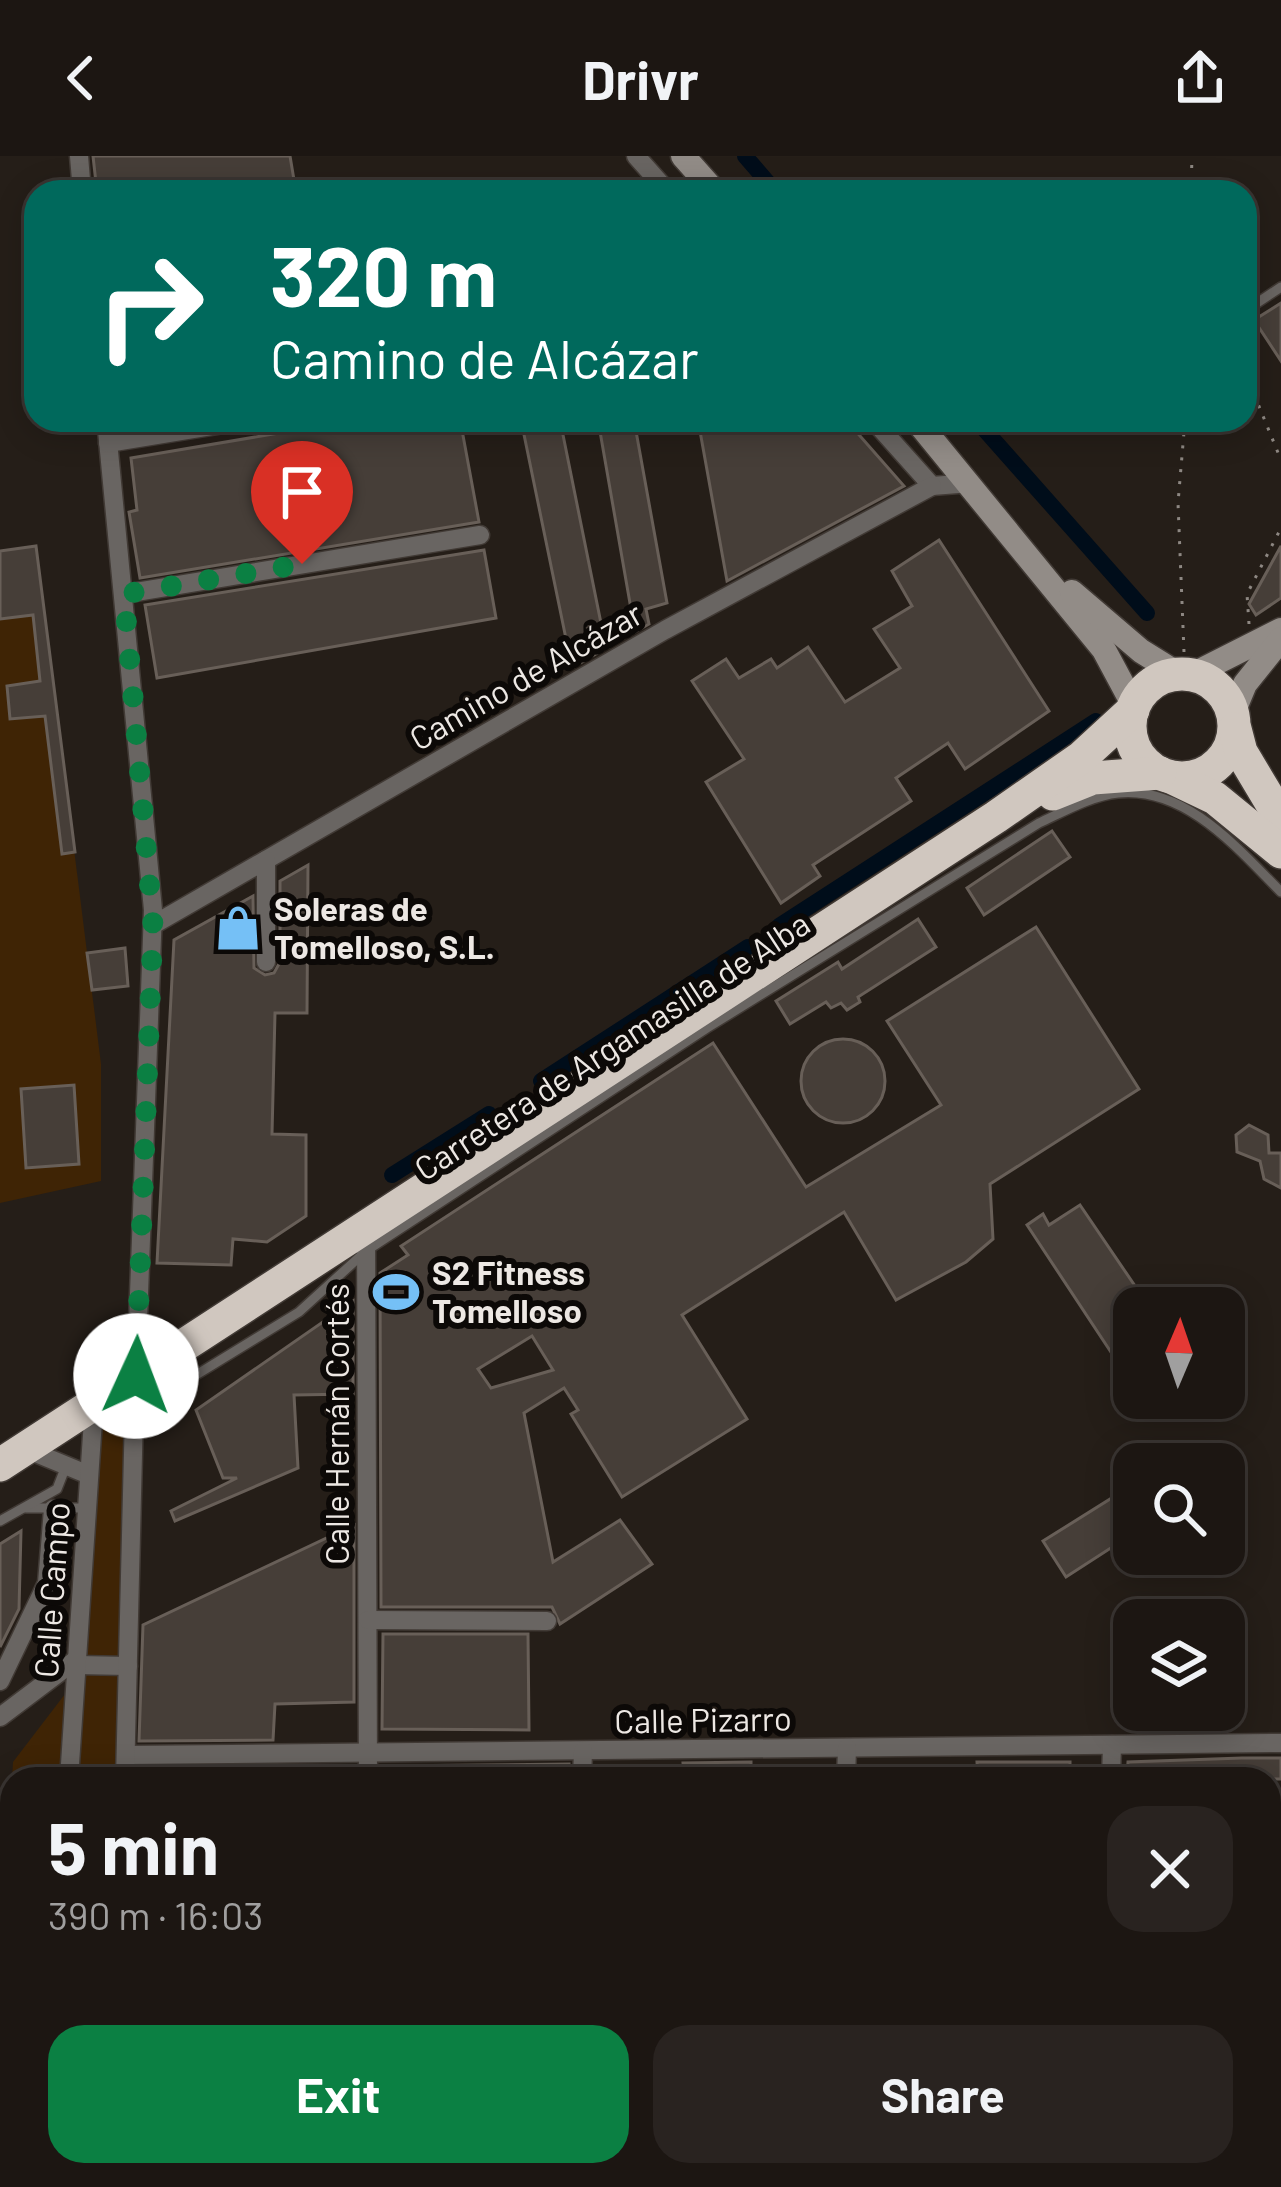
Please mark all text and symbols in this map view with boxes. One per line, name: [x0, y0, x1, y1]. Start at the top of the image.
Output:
icon: back: [48, 45, 114, 111]
icon: share: [1167, 45, 1233, 111]
text: Drivr: [582, 46, 699, 111]
text: 320 m: [270, 223, 497, 324]
icon: right: [72, 228, 228, 384]
text: Camino de Alcázar: [270, 325, 699, 390]
pin: [251, 441, 353, 564]
icon: arrive: [269, 459, 335, 525]
street label: Camino de Alcázar: [402, 592, 649, 758]
place label: Soleras de Tomelloso, S.L.: [274, 888, 495, 966]
street label: Carretera de Argamasilla de Alba: [407, 902, 816, 1188]
shop icon: Soleras de Tomelloso, S.L.: [213, 903, 263, 953]
place label: S2 Fitness Tomelloso: [432, 1252, 585, 1330]
sports icon: S2 Fitness Tomelloso: [371, 1267, 421, 1317]
street label: Calle Hernán Cortés: [316, 1283, 356, 1565]
north arrow: [1113, 1287, 1245, 1419]
map controls: [1113, 1287, 1245, 1731]
position arrow: [73, 1313, 199, 1439]
button: search: [1113, 1443, 1245, 1575]
street label: Calle Campo: [25, 1501, 77, 1679]
button: layers: [1113, 1599, 1245, 1731]
street label: Calle Pizarro: [614, 1697, 792, 1741]
text: 5 min: [48, 1803, 219, 1889]
button: close: [1107, 1806, 1233, 1932]
text: 390 m · 16:03: [48, 1891, 263, 1938]
button: Exit: [48, 2025, 629, 2163]
button: Share: [653, 2025, 1233, 2163]

